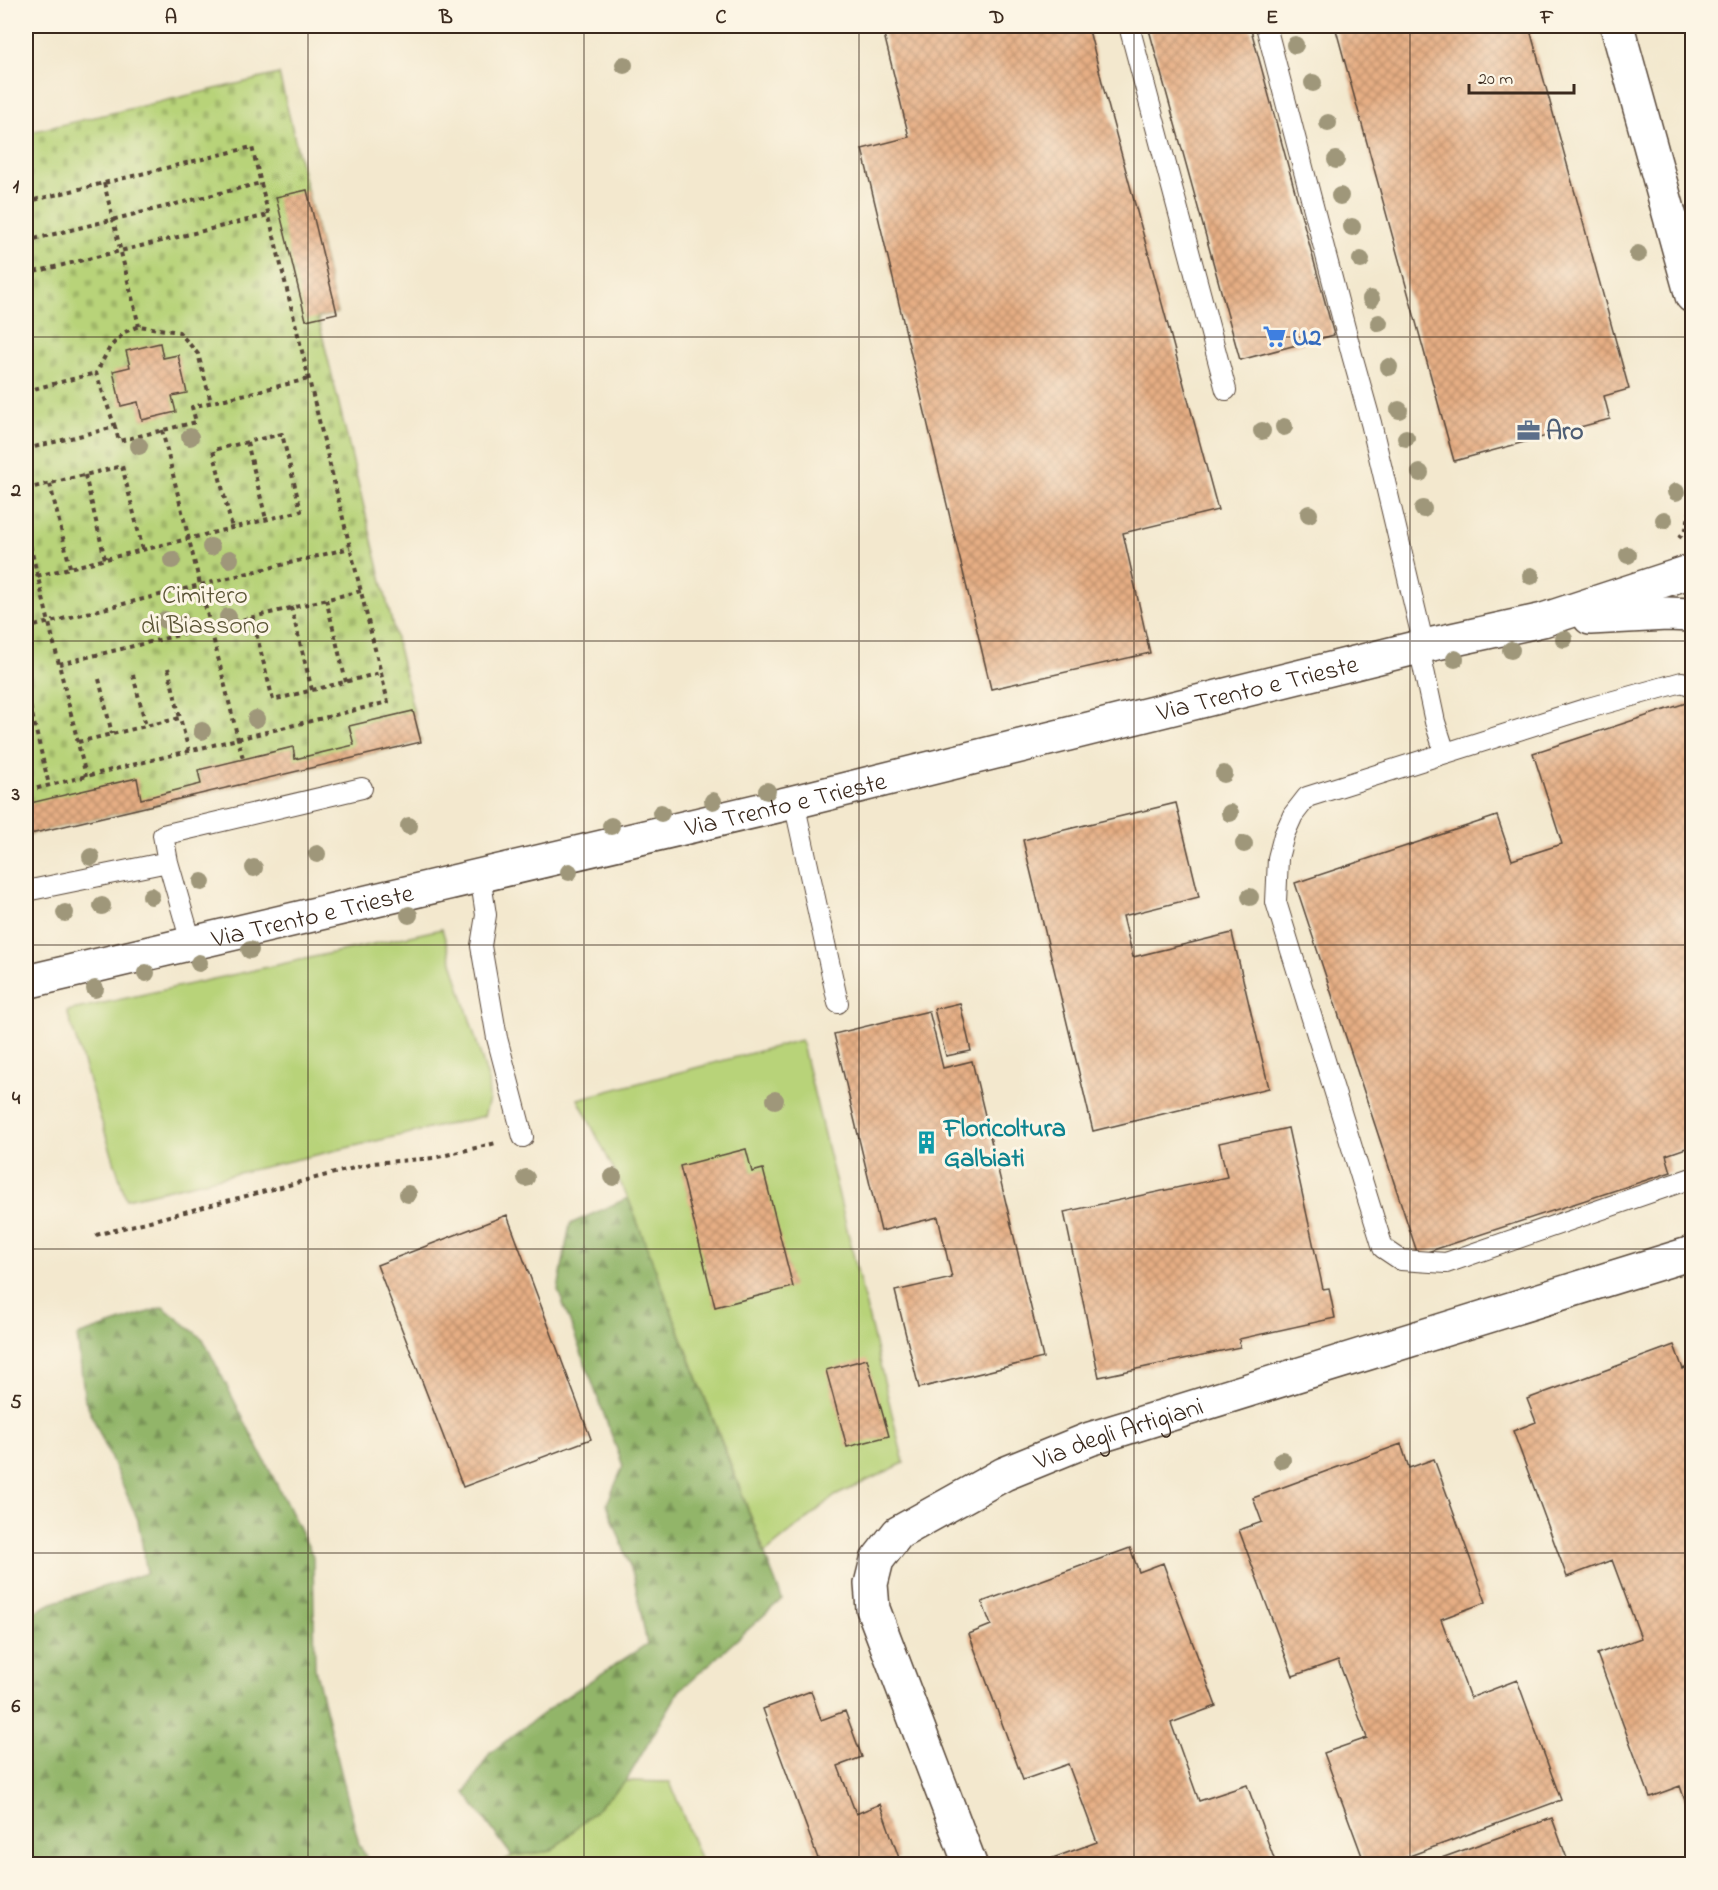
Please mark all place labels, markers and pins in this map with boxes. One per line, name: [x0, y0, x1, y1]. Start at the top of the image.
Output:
place label: U2: [1292, 320, 1321, 358]
supermarket icon: U2: [1261, 323, 1287, 349]
place label: Aro: [1546, 414, 1584, 452]
office icon: Aro: [1515, 417, 1541, 443]
place label: Floricoltura Galbiati: [942, 1111, 1066, 1179]
building icon: Floricoltura Galbiati: [913, 1129, 939, 1155]

